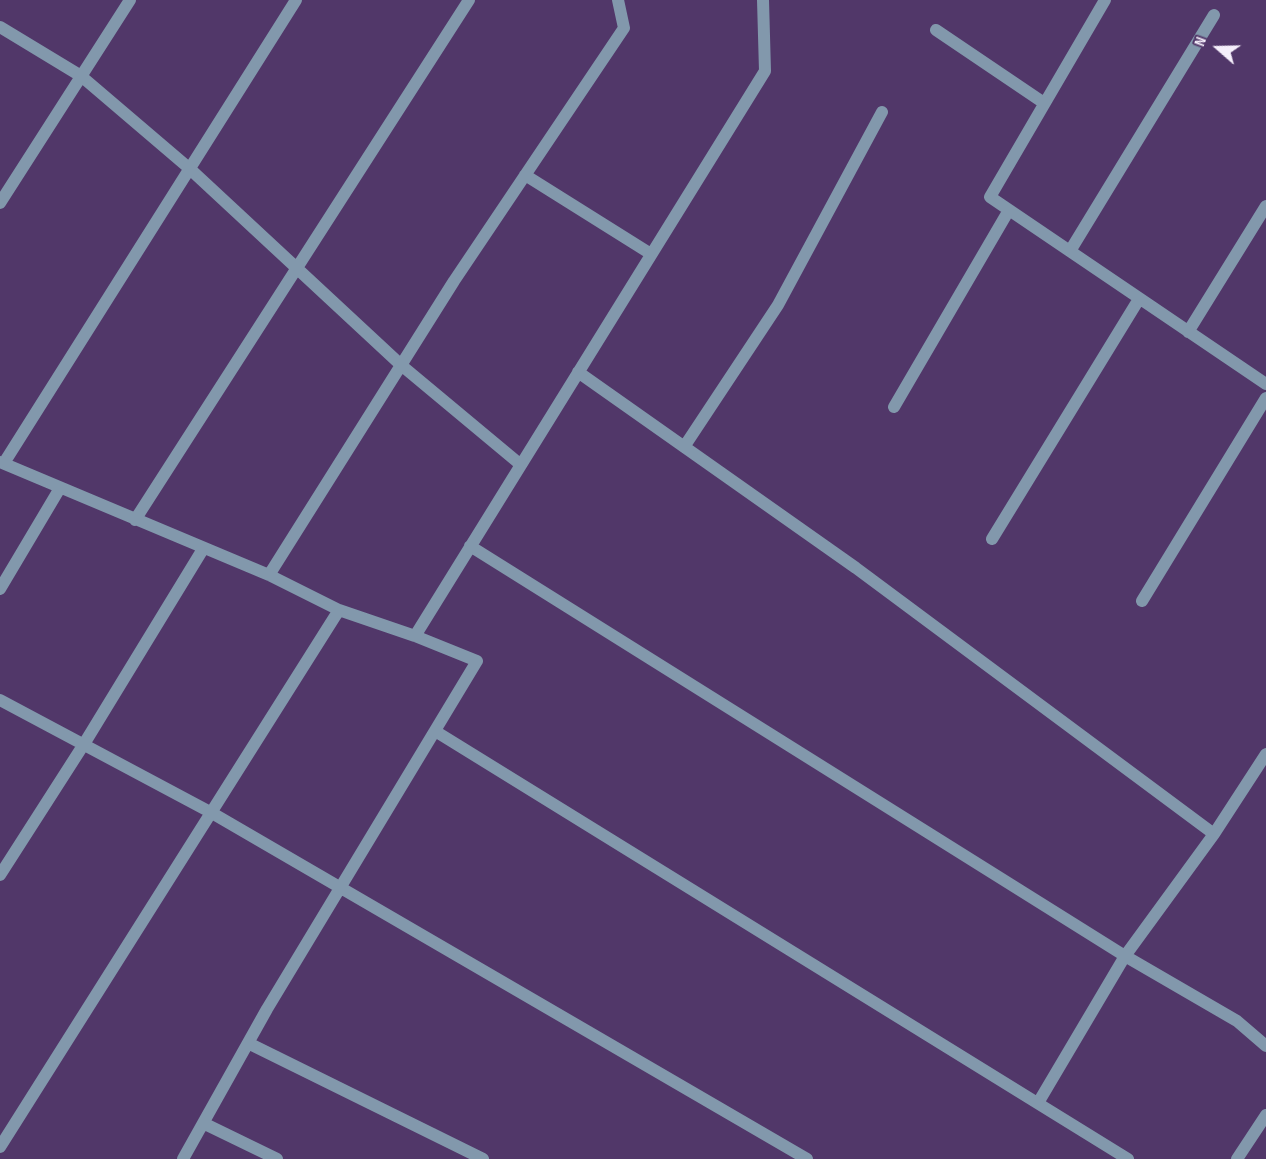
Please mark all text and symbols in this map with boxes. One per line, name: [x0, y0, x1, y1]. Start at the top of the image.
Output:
north arrow: [1188, 18, 1248, 78]
text: N: [1190, 34, 1211, 49]

